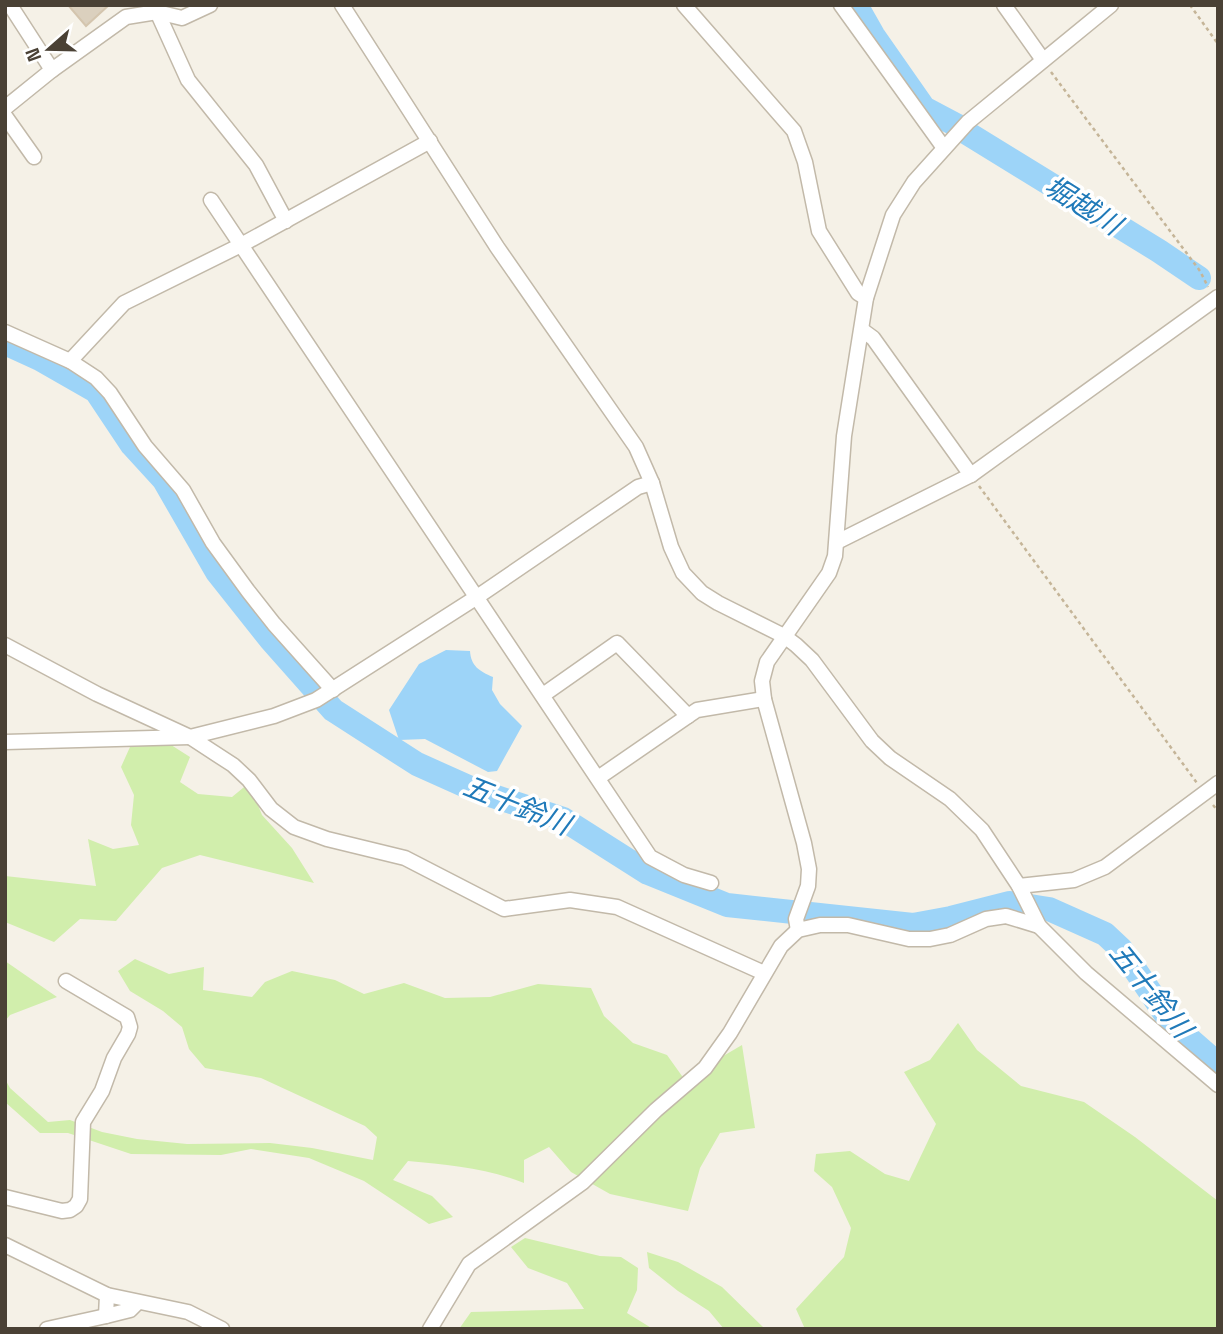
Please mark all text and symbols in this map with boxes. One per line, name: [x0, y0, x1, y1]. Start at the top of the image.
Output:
north arrow: [14, 14, 84, 84]
text: N: [20, 44, 47, 65]
water label: 堀越川: [1038, 167, 1131, 244]
water label: 五十鈴川: [458, 767, 578, 844]
water label: 五十鈴川: [1102, 935, 1202, 1047]

